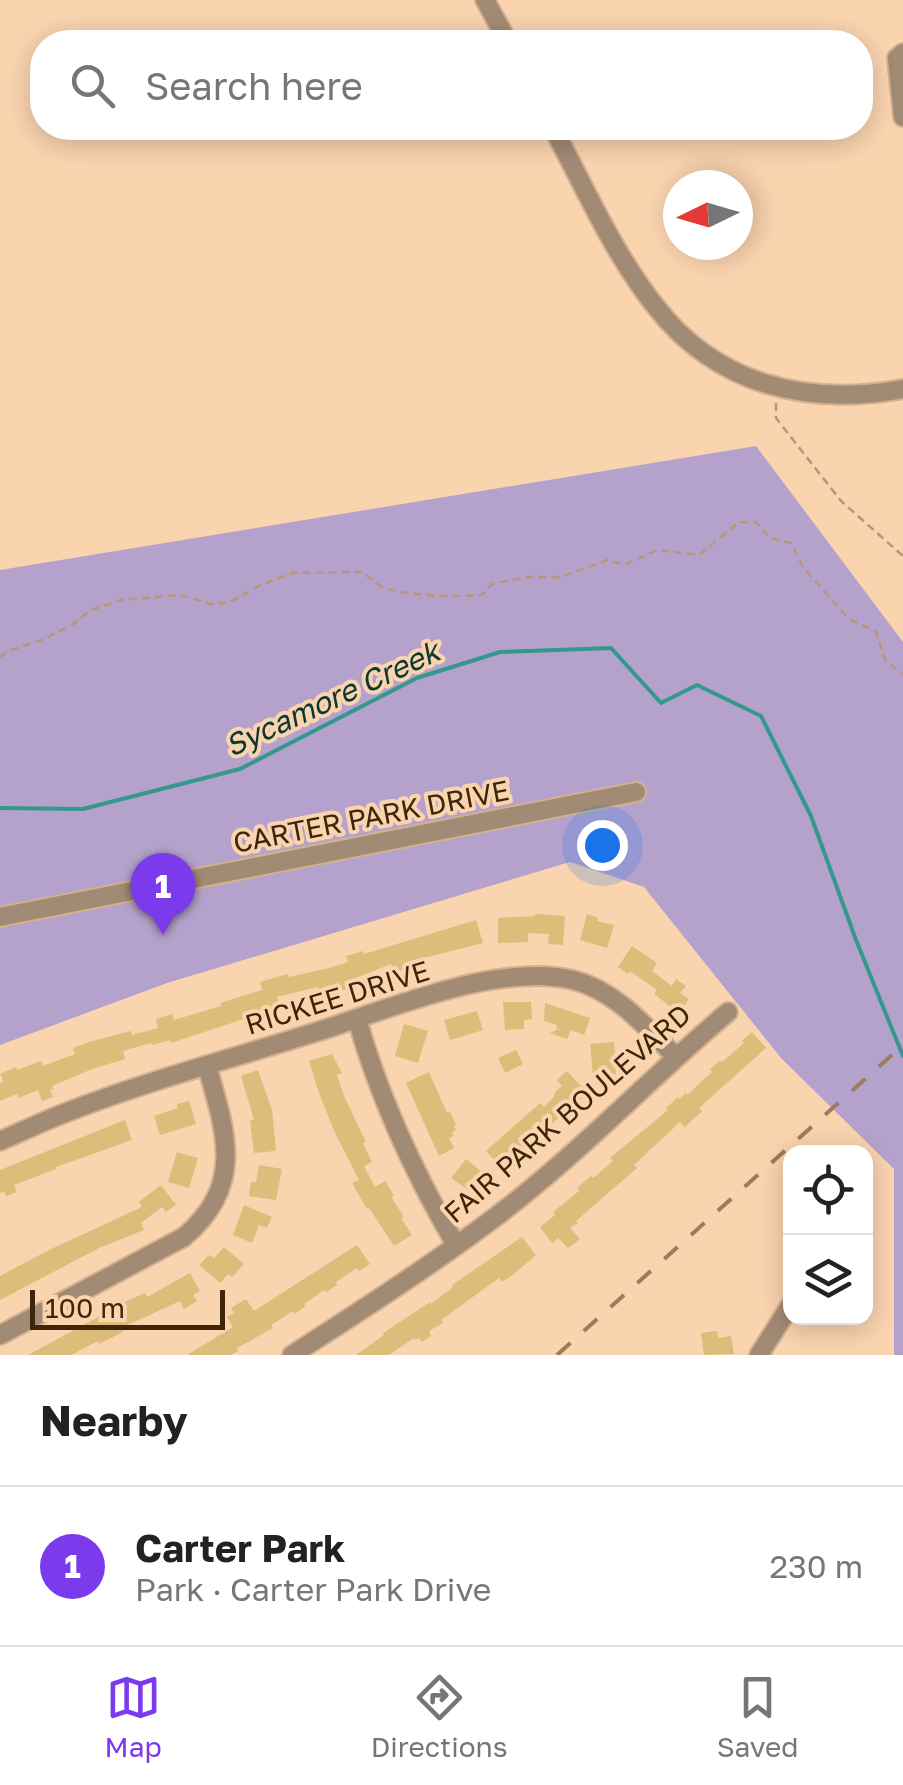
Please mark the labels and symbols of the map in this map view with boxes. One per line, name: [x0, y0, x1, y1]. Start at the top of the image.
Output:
north arrow: [663, 170, 753, 260]
water label: Sycamore Creek: [219, 631, 448, 764]
street label: CARTER PARK DRIVE: [230, 773, 512, 859]
your location: [577, 820, 628, 871]
pin: 1: [130, 852, 196, 935]
street label: RICKEE DRIVE: [241, 953, 433, 1041]
street label: FAIR PARK BOULEVARD: [437, 997, 697, 1229]
scale bar: [30, 1285, 225, 1330]

